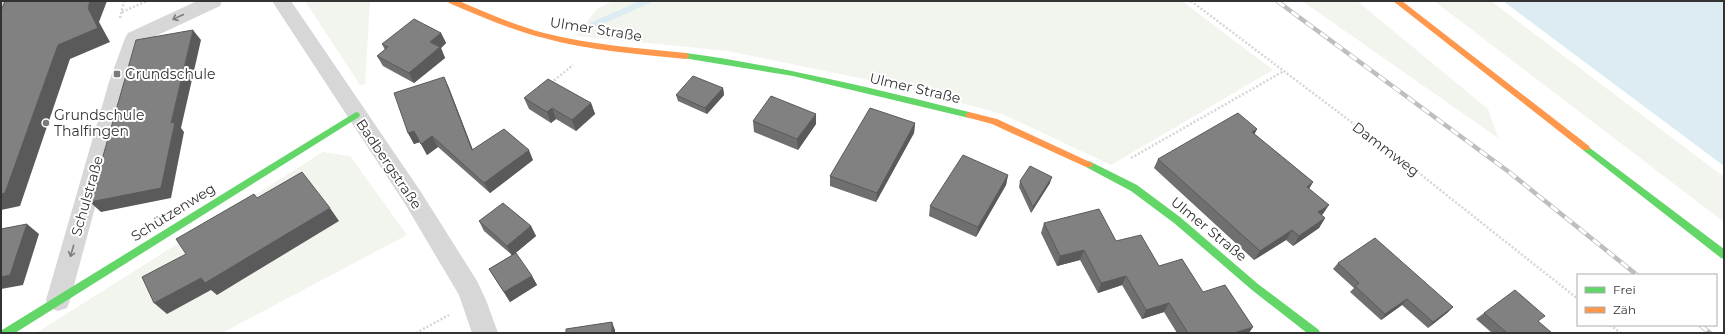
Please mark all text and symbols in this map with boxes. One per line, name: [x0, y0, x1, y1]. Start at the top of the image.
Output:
street label: Ulmer Straße: [549, 13, 643, 45]
one-way arrow: [172, 14, 184, 21]
place label: Grundschule: [125, 65, 216, 83]
marker: Grundschule: [112, 69, 122, 79]
street label: Ulmer Straße: [868, 69, 962, 107]
place label: Grundschule Thalfingen: [54, 106, 145, 140]
street label: Badbergstraße: [352, 115, 426, 213]
marker: Grundschule Thalfingen: [41, 118, 51, 128]
street label: Dammweg: [1349, 118, 1423, 180]
street label: Schulstraße: [67, 154, 107, 238]
street label: Schützenweg: [128, 179, 218, 245]
street label: Ulmer Straße: [1167, 193, 1251, 265]
one-way arrow: [68, 244, 75, 257]
legend: [1577, 274, 1717, 326]
text: Frei: [1613, 282, 1636, 297]
text: Zäh: [1613, 302, 1636, 317]

